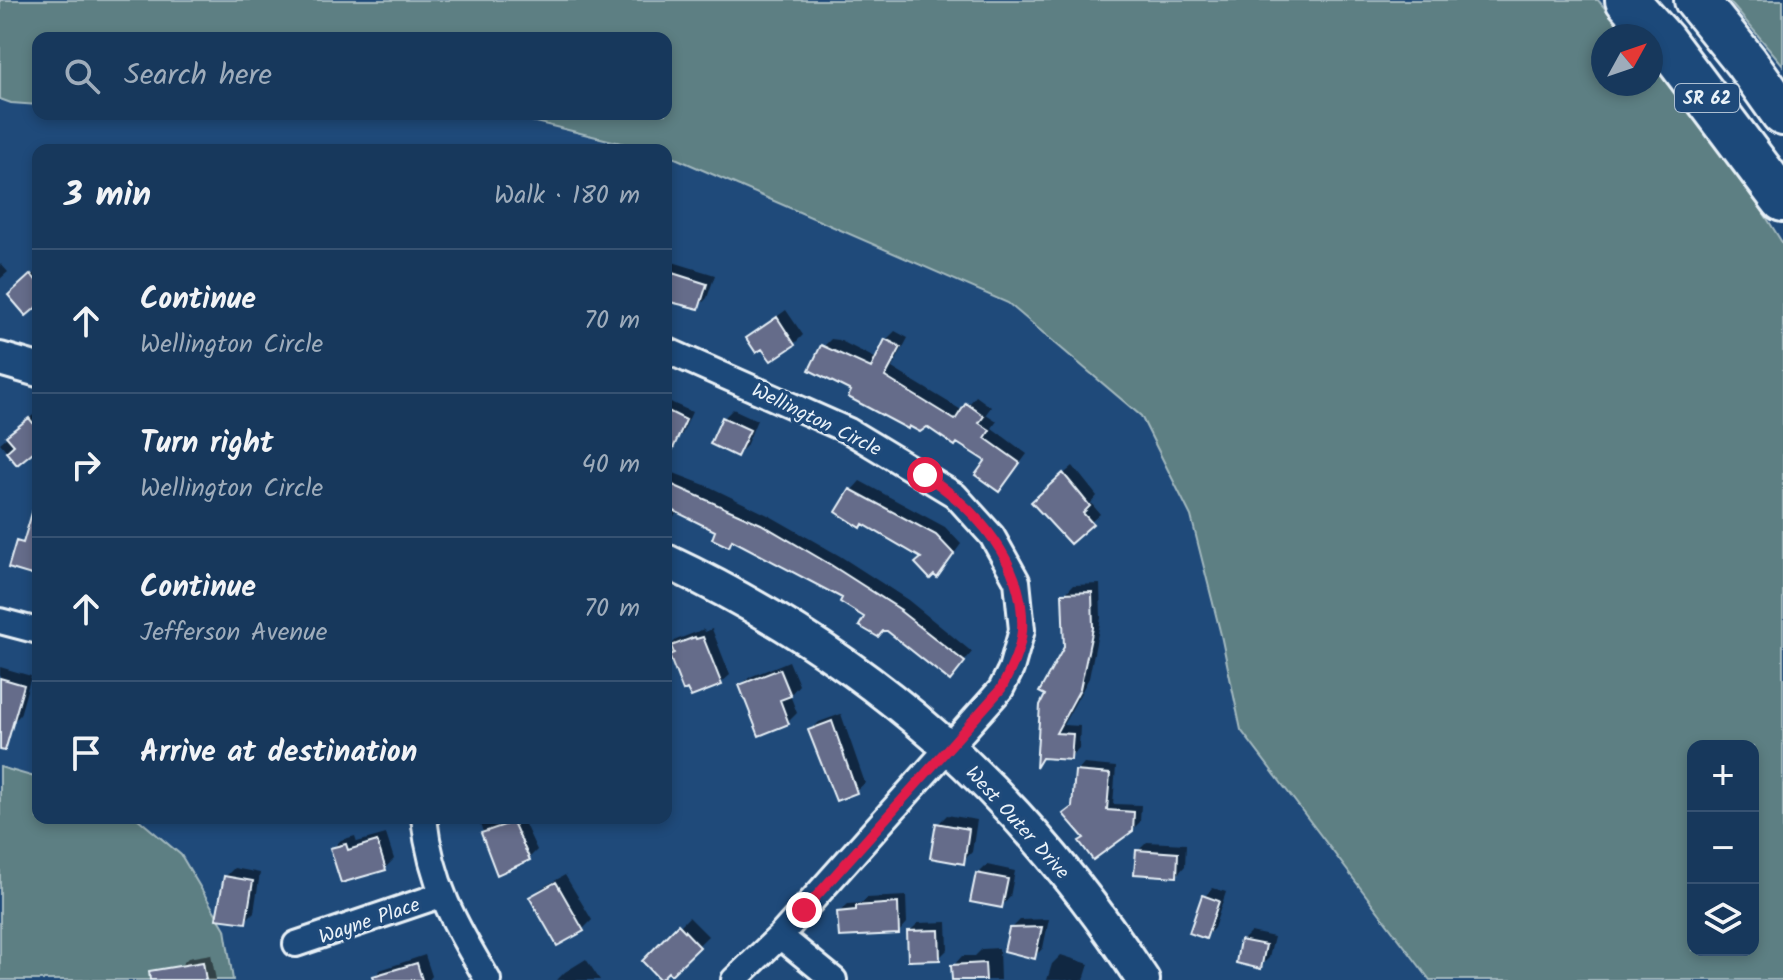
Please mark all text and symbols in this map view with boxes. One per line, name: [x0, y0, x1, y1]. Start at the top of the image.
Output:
north arrow: [1591, 24, 1663, 96]
search box: [32, 32, 672, 120]
text: Search here: [124, 52, 272, 100]
icon: search: [60, 54, 104, 98]
road number: SR 62: [1675, 84, 1739, 112]
text: 3 min: [64, 169, 151, 223]
text: Walk · 180 m: [494, 175, 640, 217]
text: Continue: [140, 276, 256, 324]
icon: ahead: [64, 299, 108, 343]
text: 70 m: [584, 300, 640, 342]
text: Wellington Circle: [140, 324, 323, 366]
street label: Wellington Circle: [746, 376, 887, 466]
text: Turn right: [140, 420, 273, 468]
icon: right: [64, 443, 108, 487]
text: 40 m: [582, 444, 640, 486]
route start: [907, 457, 943, 493]
text: Wellington Circle: [140, 468, 323, 510]
text: Continue: [140, 564, 256, 612]
icon: ahead: [64, 587, 108, 631]
text: 70 m: [584, 588, 640, 630]
text: Jefferson Avenue: [140, 612, 327, 654]
text: Arrive at destination: [140, 729, 417, 777]
icon: arrive: [64, 731, 108, 775]
map controls: [1687, 740, 1759, 956]
button: +: [1687, 740, 1759, 812]
street label: West Outer Drive: [956, 759, 1077, 888]
button: −: [1687, 812, 1759, 884]
button: layers: [1687, 884, 1759, 956]
street label: Wayne Place: [315, 890, 425, 954]
route end: [786, 892, 822, 928]

